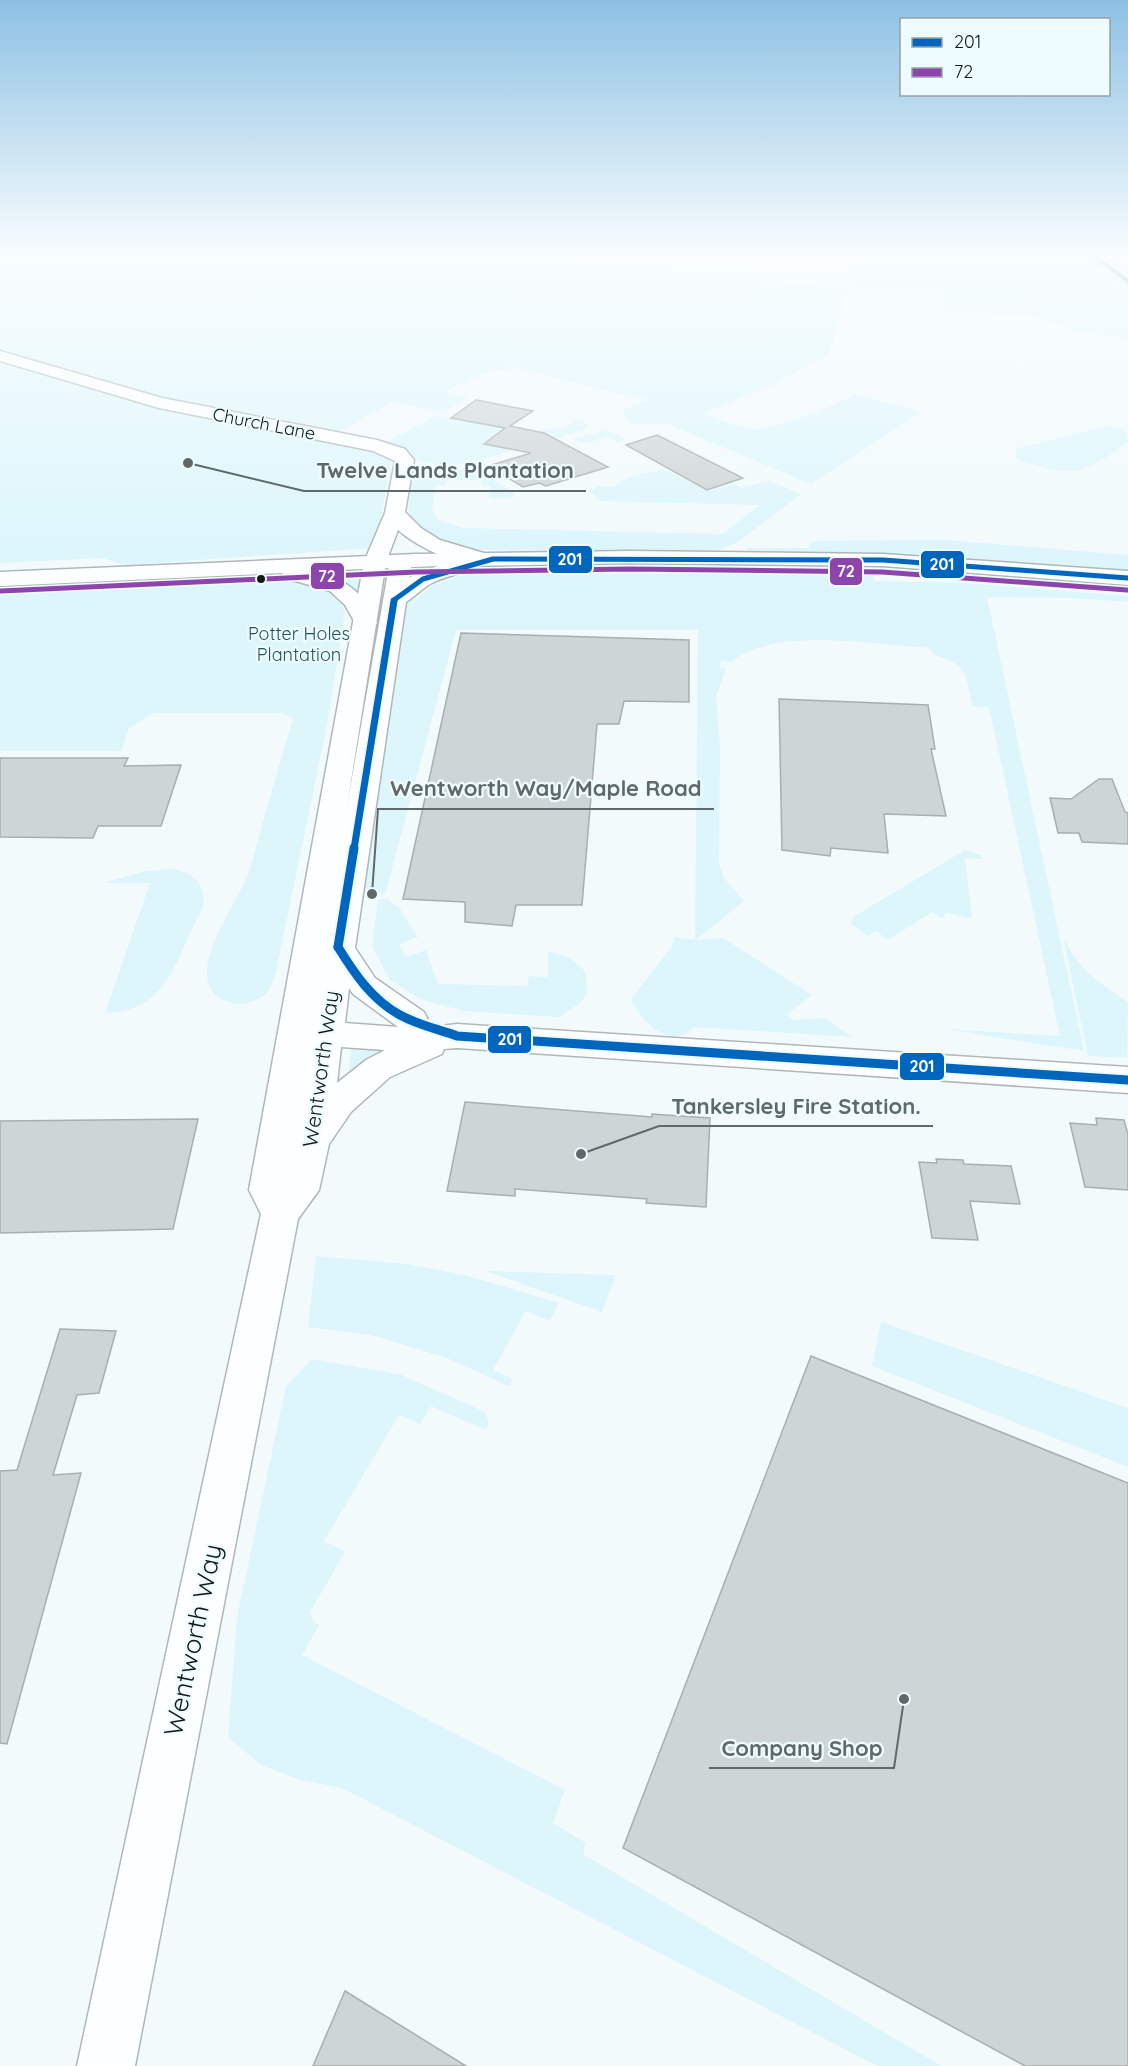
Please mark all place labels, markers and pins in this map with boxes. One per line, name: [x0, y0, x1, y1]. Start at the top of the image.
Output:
callout: Twelve Lands Plantation: [304, 451, 586, 491]
unlabelled marker: [255, 573, 267, 585]
callout: Wentworth Way/Maple Road: [378, 769, 714, 809]
callout: Tankersley Fire Station.: [659, 1086, 933, 1126]
callout: Company Shop: [709, 1728, 894, 1768]

